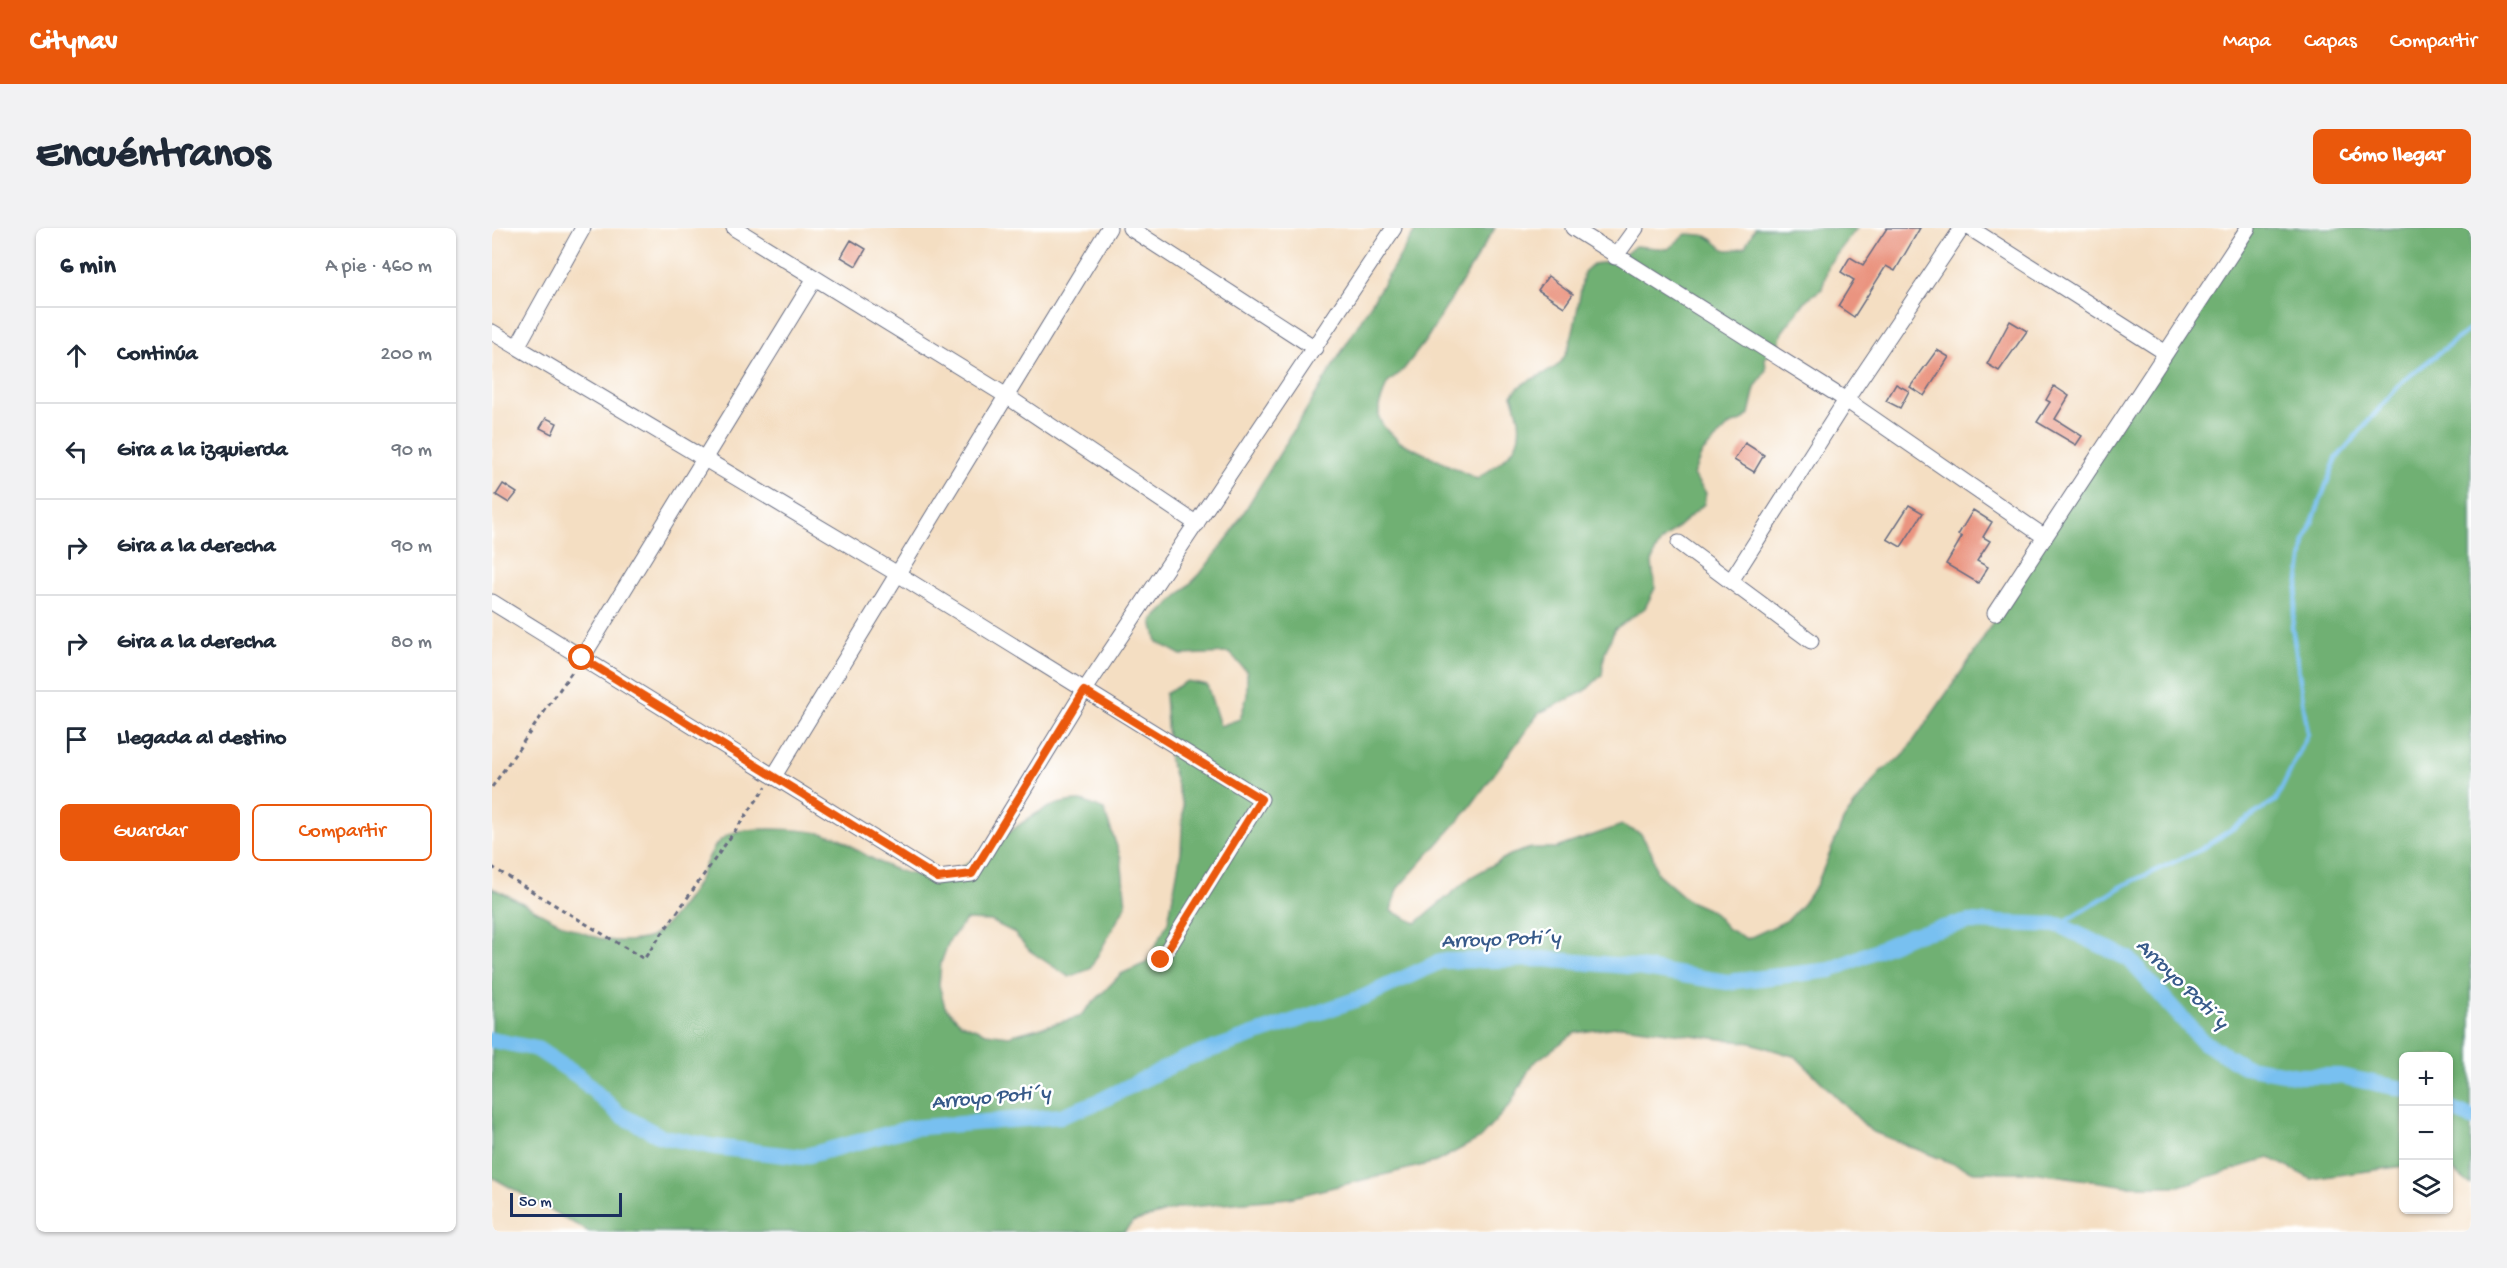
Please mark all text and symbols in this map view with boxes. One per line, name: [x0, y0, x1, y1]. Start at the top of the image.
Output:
text: Citynav: [30, 26, 118, 59]
text: Mapa: [2223, 30, 2271, 55]
text: Capas: [2304, 30, 2357, 55]
text: Compartir: [2390, 30, 2477, 55]
button: Cómo llegar: [2313, 129, 2471, 184]
text: Encuéntranos: [36, 132, 270, 181]
text: 6 min: [60, 252, 116, 283]
text: A pie · 460 m: [325, 256, 432, 279]
icon: ahead: [60, 339, 93, 372]
text: Continúa: [117, 342, 198, 368]
text: 200 m: [381, 344, 432, 367]
icon: left: [60, 435, 93, 468]
text: Gira a la izquierda: [117, 438, 288, 464]
text: 90 m: [392, 440, 432, 463]
icon: right: [60, 531, 93, 564]
text: Gira a la derecha: [117, 534, 275, 560]
text: 90 m: [392, 536, 432, 559]
icon: right: [60, 627, 93, 660]
text: Gira a la derecha: [117, 630, 275, 656]
text: 80 m: [391, 632, 432, 655]
route start: [568, 644, 594, 670]
icon: arrive: [60, 723, 93, 756]
text: Llegada al destino: [117, 726, 287, 752]
button: Guardar: [60, 804, 240, 861]
button: Compartir: [252, 804, 432, 861]
water label: Arroyo Poti´y: [1441, 926, 1563, 956]
water label: Arroyo Poti´y: [2129, 935, 2234, 1037]
route end: [1147, 946, 1173, 972]
map controls: [2399, 1052, 2453, 1214]
button: +: [2399, 1052, 2453, 1106]
water label: Arroyo Poti´y: [931, 1081, 1053, 1117]
button: −: [2399, 1106, 2453, 1160]
button: layers: [2399, 1160, 2453, 1214]
scale bar: [510, 1190, 622, 1218]
text: 50 m: [519, 1194, 552, 1213]

